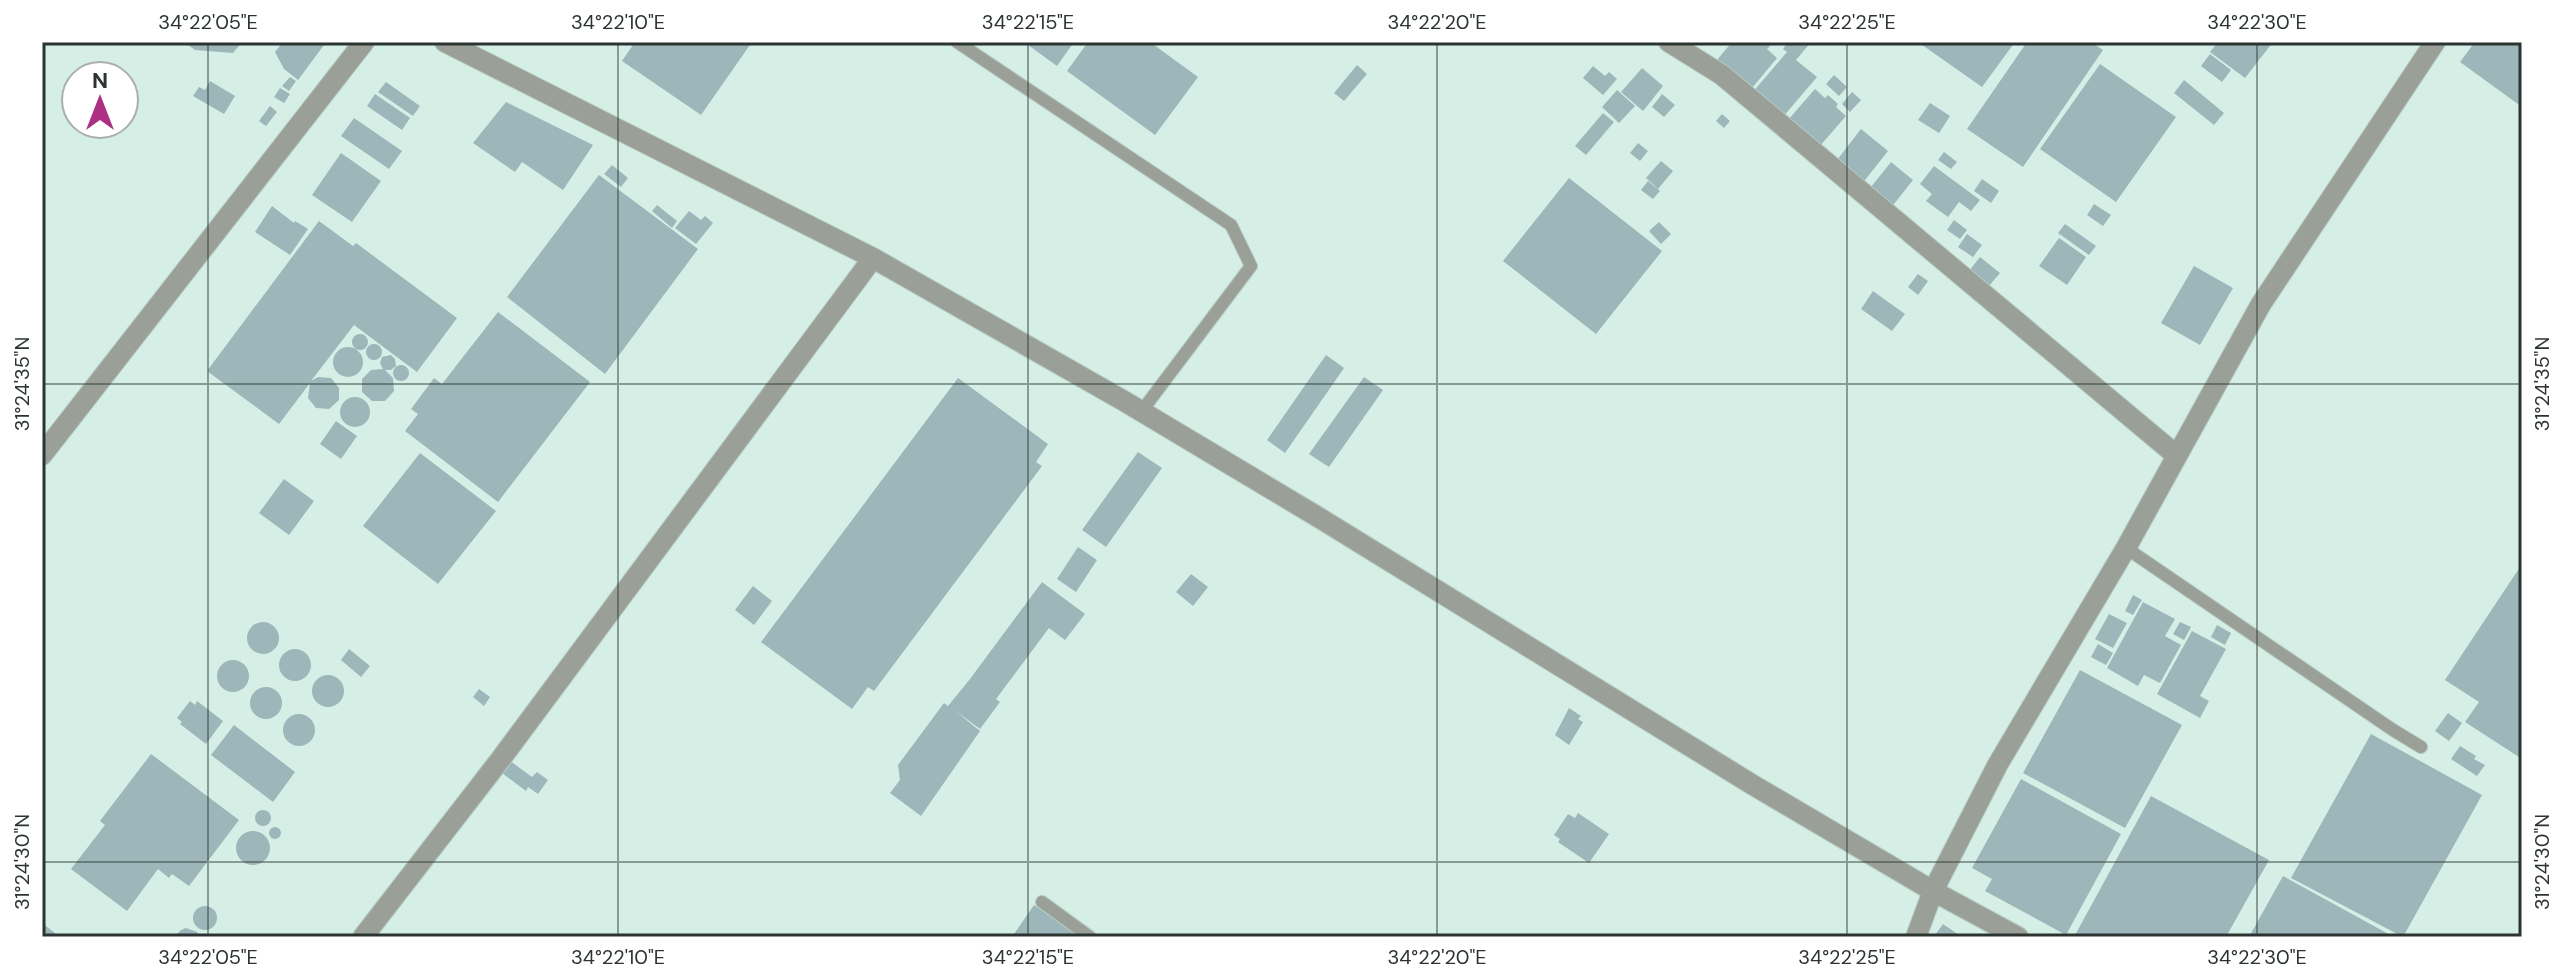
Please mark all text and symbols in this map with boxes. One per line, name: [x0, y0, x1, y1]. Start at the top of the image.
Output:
text: 34°22'05"E: [158, 9, 258, 35]
text: 34°22'10"E: [571, 9, 665, 35]
text: 34°22'15"E: [982, 9, 1074, 35]
text: 34°22'20"E: [1387, 9, 1487, 35]
text: 34°22'25"E: [1798, 9, 1896, 35]
text: 34°22'30"E: [2207, 9, 2307, 35]
north arrow: [60, 60, 140, 140]
text: N: [92, 66, 108, 95]
text: 31°24'35"N: [9, 337, 35, 431]
text: 31°24'35"N: [2529, 337, 2555, 431]
text: 31°24'30"N: [9, 814, 35, 910]
text: 31°24'30"N: [2529, 814, 2555, 910]
text: 34°22'05"E: [158, 944, 258, 970]
text: 34°22'10"E: [571, 944, 665, 970]
text: 34°22'15"E: [982, 944, 1074, 970]
text: 34°22'20"E: [1387, 944, 1487, 970]
text: 34°22'25"E: [1798, 944, 1896, 970]
text: 34°22'30"E: [2207, 944, 2307, 970]

